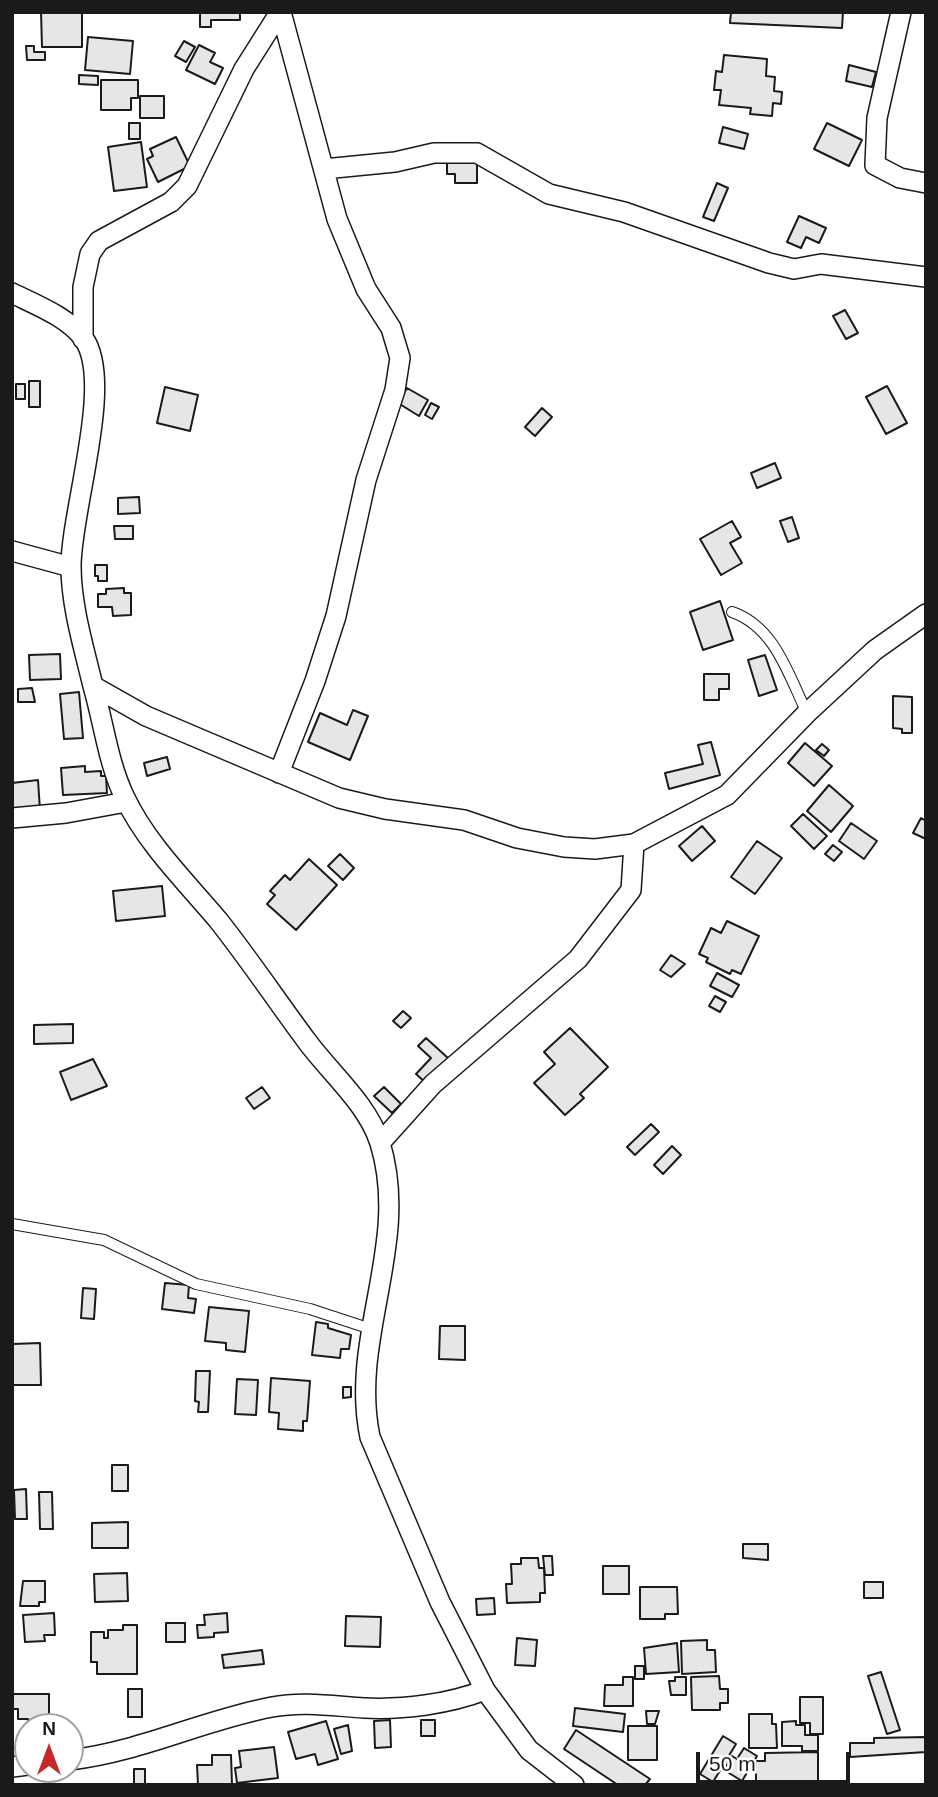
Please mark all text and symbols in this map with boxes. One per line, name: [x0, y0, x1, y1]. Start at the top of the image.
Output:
north arrow: [14, 1713, 84, 1783]
text: N: [42, 1718, 56, 1739]
scale bar: [700, 1738, 854, 1782]
text: 50 m: [709, 1752, 756, 1775]

